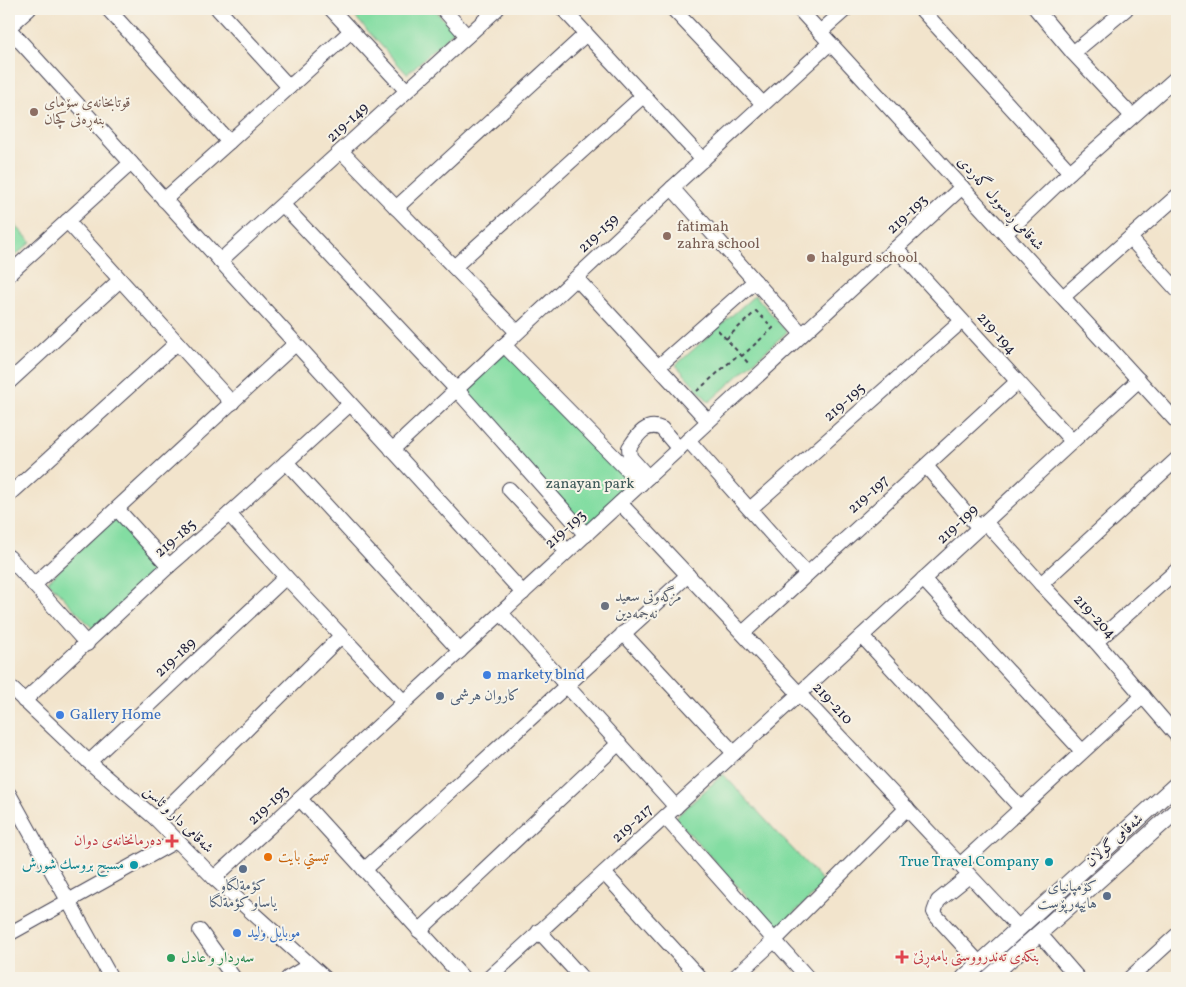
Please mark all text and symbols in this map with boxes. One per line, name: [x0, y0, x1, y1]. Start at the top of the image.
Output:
place label: قوتابخانەی سۆمای بنەڕەتی کچان: [44, 93, 130, 131]
street label: 219-149: [322, 98, 374, 148]
marker: قوتابخانەی سۆمای بنەڕەتی کچان: [28, 106, 40, 118]
street label: شەقامی ڕەسوول گەردی: [952, 151, 1050, 256]
street label: 219-193: [883, 190, 933, 240]
street label: 219-159: [574, 209, 624, 258]
place label: fatimah zahra school: [677, 217, 760, 255]
marker: fatimah zahra school: [661, 230, 673, 242]
place label: halgurd school: [821, 248, 918, 269]
marker: halgurd school: [805, 252, 817, 264]
street label: 219-194: [971, 308, 1021, 360]
street label: 219-195: [820, 379, 870, 427]
street label: 219-197: [844, 471, 894, 519]
park label: zanayan park: [545, 474, 635, 495]
street label: 219-199: [933, 500, 984, 550]
street label: 219-193: [541, 506, 591, 554]
street label: 219-185: [151, 515, 201, 563]
place label: مزگەوتی سعید نەجمەدین: [615, 585, 681, 625]
street label: 219-204: [1068, 590, 1120, 644]
marker: مزگەوتی سعید نەجمەدین: [599, 600, 611, 612]
street label: 219-189: [151, 633, 201, 683]
place label: markety blnd: [497, 665, 585, 686]
marker: markety blnd: [481, 669, 493, 681]
street label: 219-210: [807, 678, 857, 730]
place label: كاروان هرشمی: [450, 686, 520, 707]
marker: كاروان هرشمی: [434, 690, 446, 702]
place label: Gallery Home: [70, 705, 161, 726]
marker: Gallery Home: [54, 709, 66, 721]
street label: شەقامی دار و ئاسن: [138, 781, 218, 859]
street label: 219-193: [244, 781, 294, 831]
street label: 219-217: [608, 800, 658, 848]
street label: شەقامی گوڵان: [1081, 809, 1149, 873]
place label: دەرمانخانەی دوان: [74, 831, 162, 852]
marker: دەرمانخانەی دوان: [166, 835, 178, 847]
place label: تيستي بايت: [278, 847, 330, 870]
marker: تيستي بايت: [262, 851, 274, 863]
place label: True Travel Company: [899, 852, 1039, 873]
place label: مسبح بروسك شورش: [22, 855, 124, 878]
marker: True Travel Company: [1043, 856, 1055, 868]
marker: مسبح بروسك شورش: [128, 859, 140, 871]
marker: كؤمةلگاو ياساو كؤمةلگا: [237, 863, 249, 875]
place label: كؤمةلگاو ياساو كؤمةلگا: [209, 875, 278, 914]
place label: کۆمپانیای هایپەرپۆست: [1037, 877, 1097, 915]
marker: کۆمپانیای هایپەرپۆست: [1101, 890, 1113, 902]
place label: موبايل وليد: [247, 923, 300, 944]
marker: موبايل وليد: [231, 927, 243, 939]
place label: بنکەی تەندرووستی بامەڕنێ: [913, 947, 1039, 968]
place label: سەردار و عادل: [181, 948, 254, 969]
marker: بنکەی تەندرووستی بامەڕنێ: [895, 950, 909, 964]
marker: سەردار و عادل: [165, 952, 177, 964]

